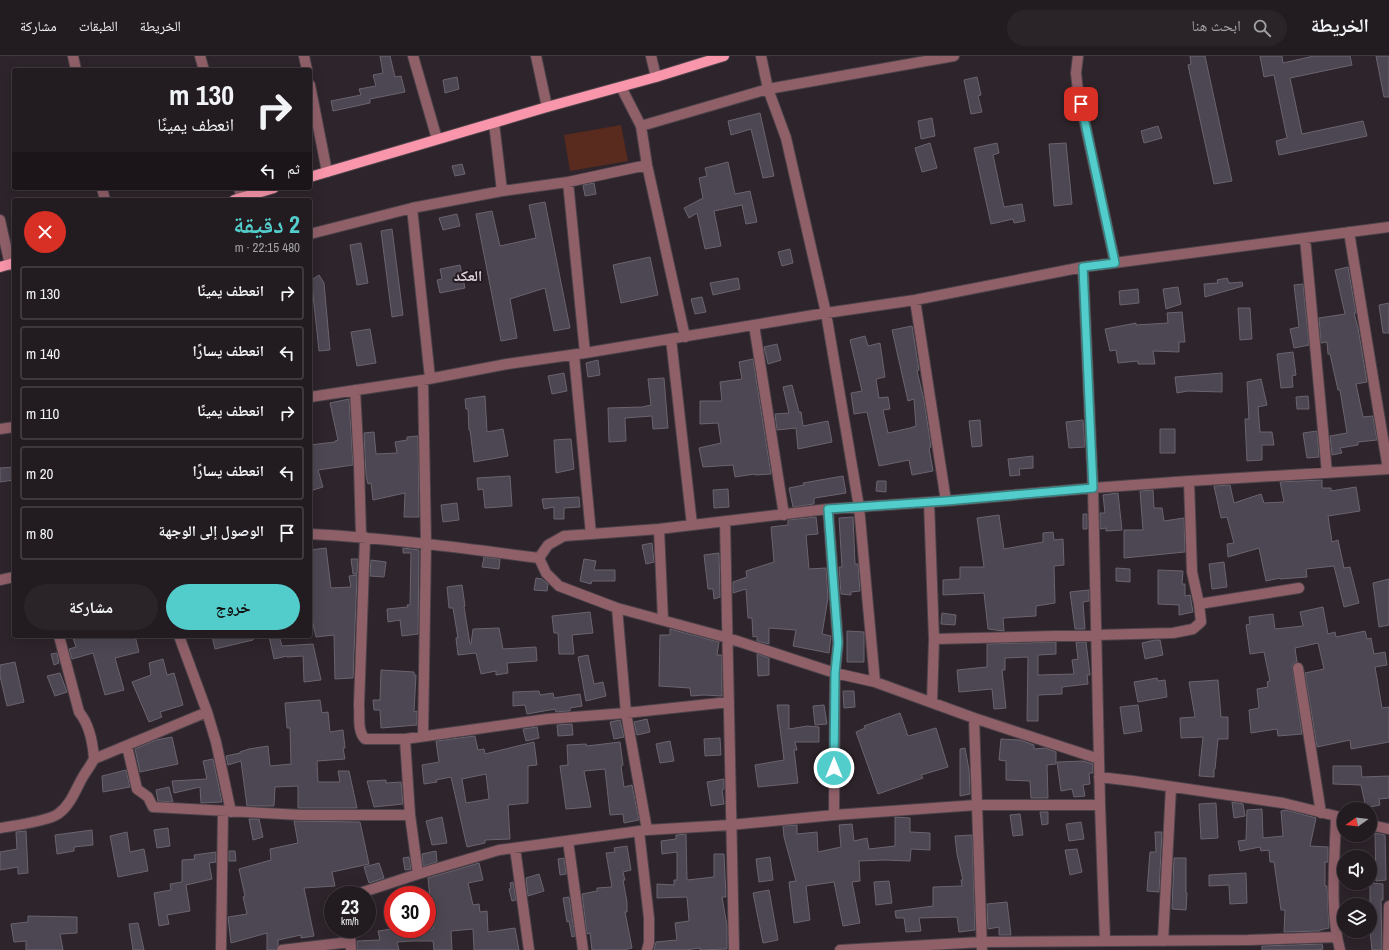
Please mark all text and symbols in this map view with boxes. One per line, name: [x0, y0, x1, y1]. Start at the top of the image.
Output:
search box: [1007, 10, 1287, 46]
text: الخريطة: [1311, 12, 1369, 38]
text: ابحث هنا: [1192, 15, 1241, 36]
text: مشاركة: [20, 17, 57, 35]
text: الطبقات: [79, 17, 118, 35]
text: الخريطة: [140, 17, 181, 35]
icon: search: [1251, 17, 1273, 39]
text: 130 m: [169, 76, 234, 114]
icon: right: [248, 84, 300, 136]
pin: [1064, 87, 1098, 121]
icon: arrive: [1070, 93, 1092, 115]
text: انعطف يمينًا: [157, 112, 234, 137]
text: ثم: [287, 158, 300, 179]
icon: left: [257, 160, 279, 182]
text: 2 دقيقة: [233, 208, 300, 240]
button: close: [24, 211, 66, 253]
text: 480 m · 22:15: [235, 239, 300, 256]
district label: العكد: [454, 265, 482, 286]
text: انعطف يمينًا: [197, 280, 264, 301]
icon: right: [276, 282, 298, 304]
text: 130 m: [26, 283, 60, 304]
text: انعطف يسارًا: [193, 340, 264, 361]
icon: left: [276, 342, 298, 364]
text: 140 m: [26, 343, 60, 364]
text: انعطف يمينًا: [197, 400, 264, 421]
icon: right: [276, 402, 298, 424]
text: 110 m: [26, 403, 59, 424]
text: انعطف يسارًا: [193, 460, 264, 481]
icon: left: [276, 462, 298, 484]
text: 20 m: [26, 463, 53, 484]
text: الوصول إلى الوجهة: [159, 520, 264, 541]
icon: arrive: [276, 522, 298, 544]
text: 80 m: [26, 523, 53, 544]
button: مشاركة: [24, 584, 158, 630]
button: خروج: [166, 584, 300, 630]
position arrow: [813, 747, 855, 789]
north arrow: [1337, 802, 1377, 842]
map controls: [1337, 802, 1377, 938]
button: sound: [1337, 850, 1377, 890]
speed limit sign: 30: [384, 886, 436, 938]
text: 23: [341, 893, 359, 920]
button: layers: [1337, 898, 1377, 938]
text: km/h: [341, 915, 359, 928]

